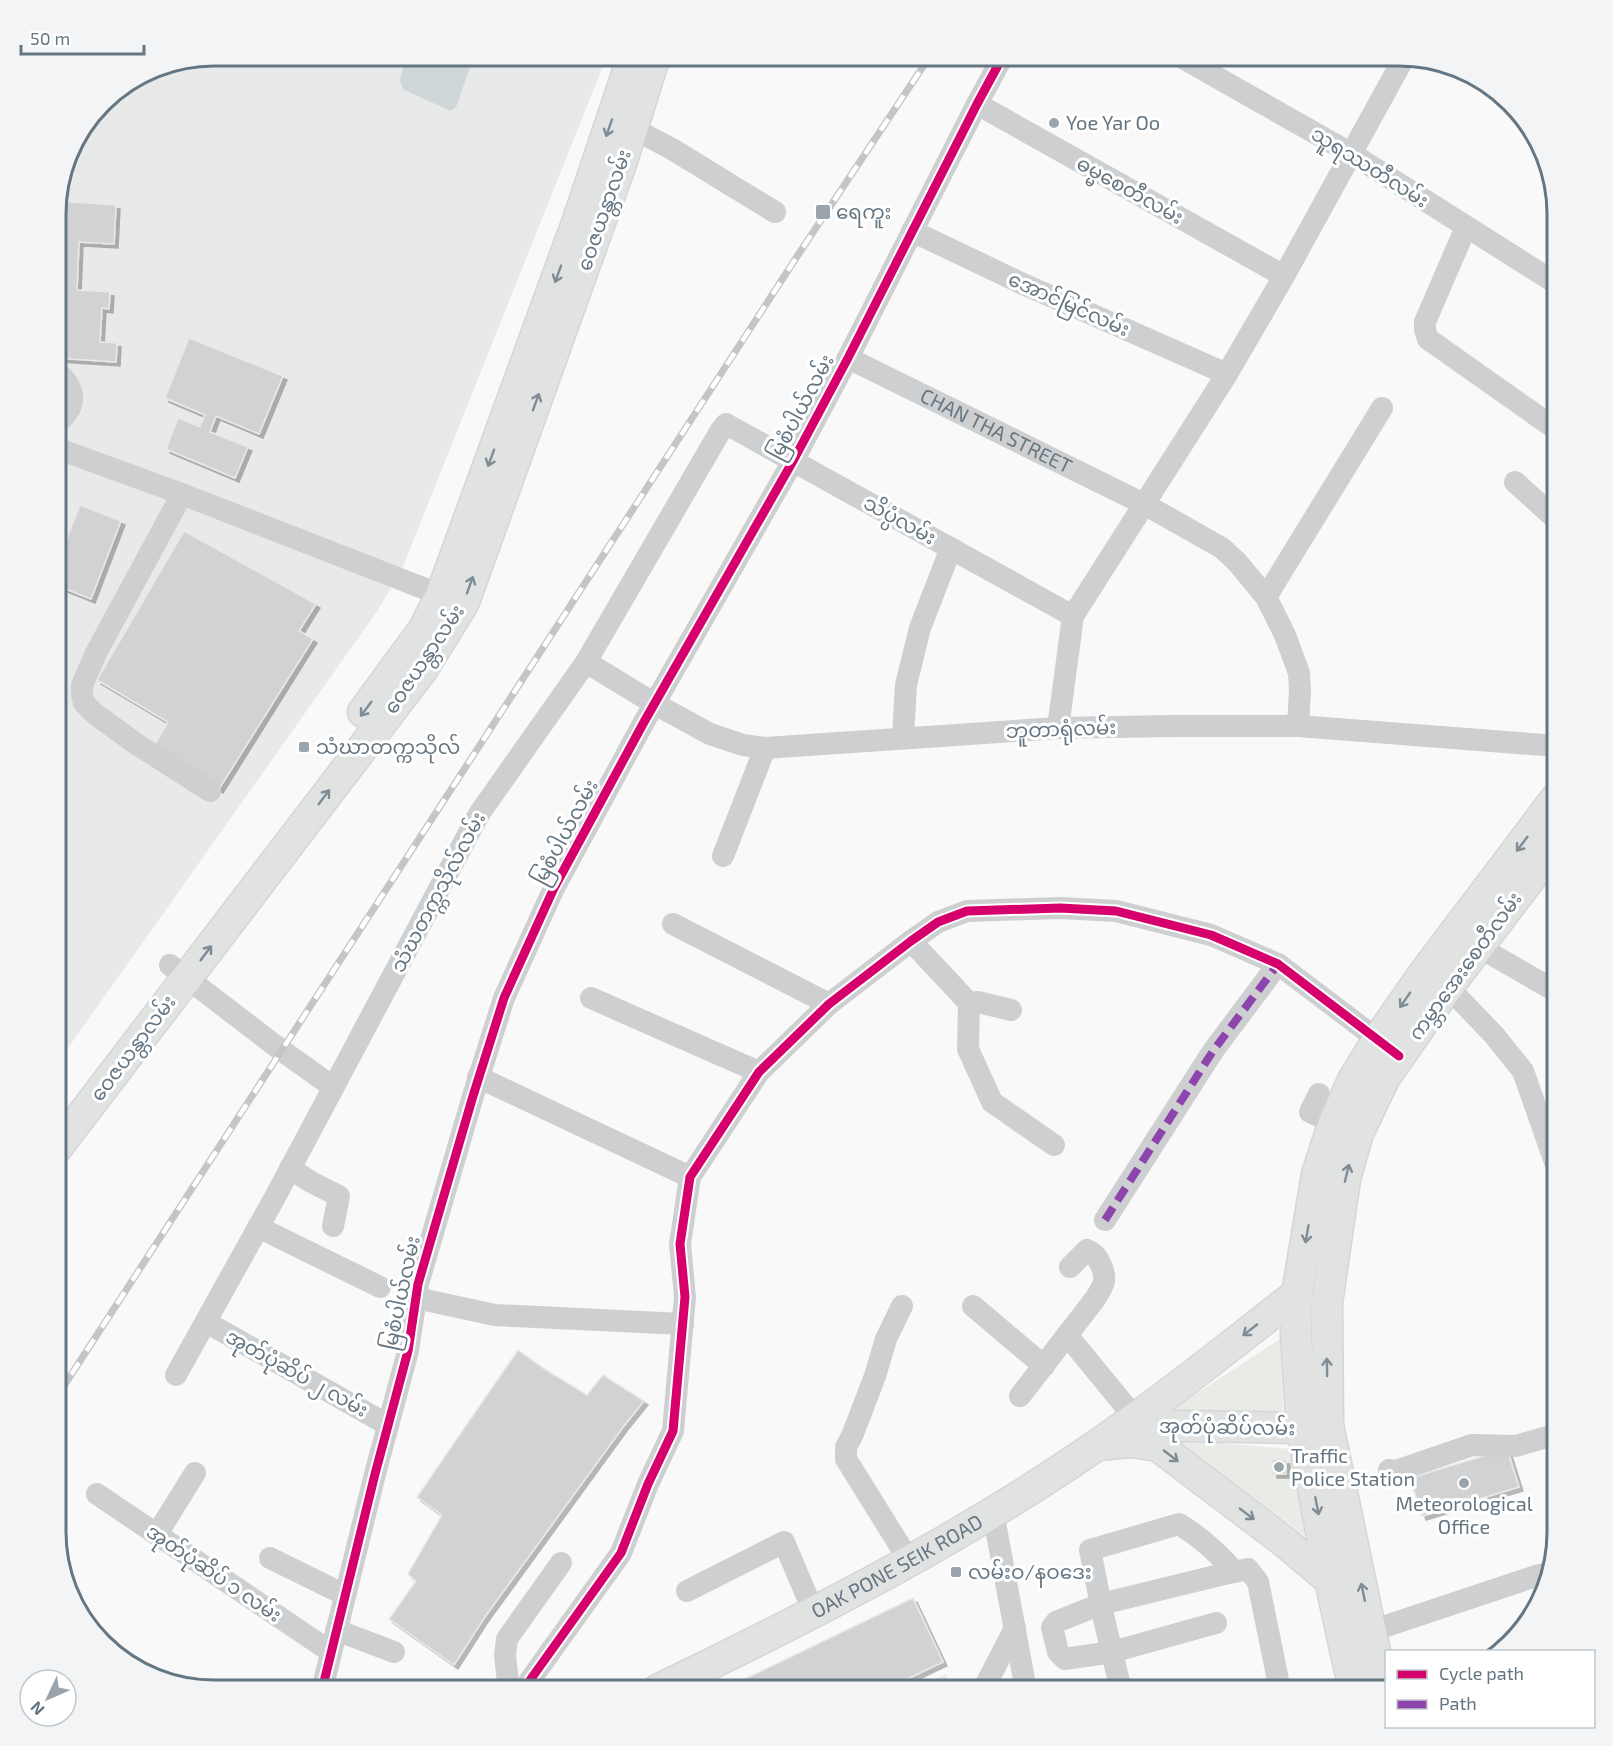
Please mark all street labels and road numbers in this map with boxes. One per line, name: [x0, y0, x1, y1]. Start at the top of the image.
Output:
street label: သူရဿတီလမ်း: [1304, 120, 1434, 217]
street label: ဝေဇယန္တာလမ်း: [570, 146, 640, 275]
street label: ဓမ္မစေတီလမ်း: [1070, 149, 1189, 233]
street label: အောင်မြင်လမ်း: [1003, 265, 1134, 345]
street label: မြစံပါယ်လမ်း: [761, 349, 842, 466]
street label: CHAN THA STREET: [917, 383, 1077, 478]
street label: သိပ္ပံလမ်း: [857, 489, 941, 554]
street label: ဝေဇယန္တာလမ်း: [377, 599, 473, 720]
street label: ဘူတာရုံလမ်း: [1005, 713, 1117, 748]
street label: မြစံပါယ်လမ်း: [525, 774, 606, 891]
street label: သံဃတက္ကသိုလ်လမ်း: [384, 807, 495, 979]
street label: ကမ္ဘာအေးစေတီလမ်း: [1402, 886, 1530, 1047]
street label: ဝေဇယန္တာလမ်း: [84, 989, 184, 1108]
street label: မြစံပါယ်လမ်း: [375, 1233, 429, 1353]
street label: အုတ်ပုံဆိပ် ၂ လမ်း: [219, 1322, 373, 1426]
street label: အုတ်ပုံဆိပ်လမ်း: [1159, 1412, 1295, 1445]
street label: OAK PONE SEIK ROAD: [807, 1509, 986, 1622]
street label: အုတ်ပုံဆိပ် ၁ လမ်း: [139, 1517, 287, 1631]

